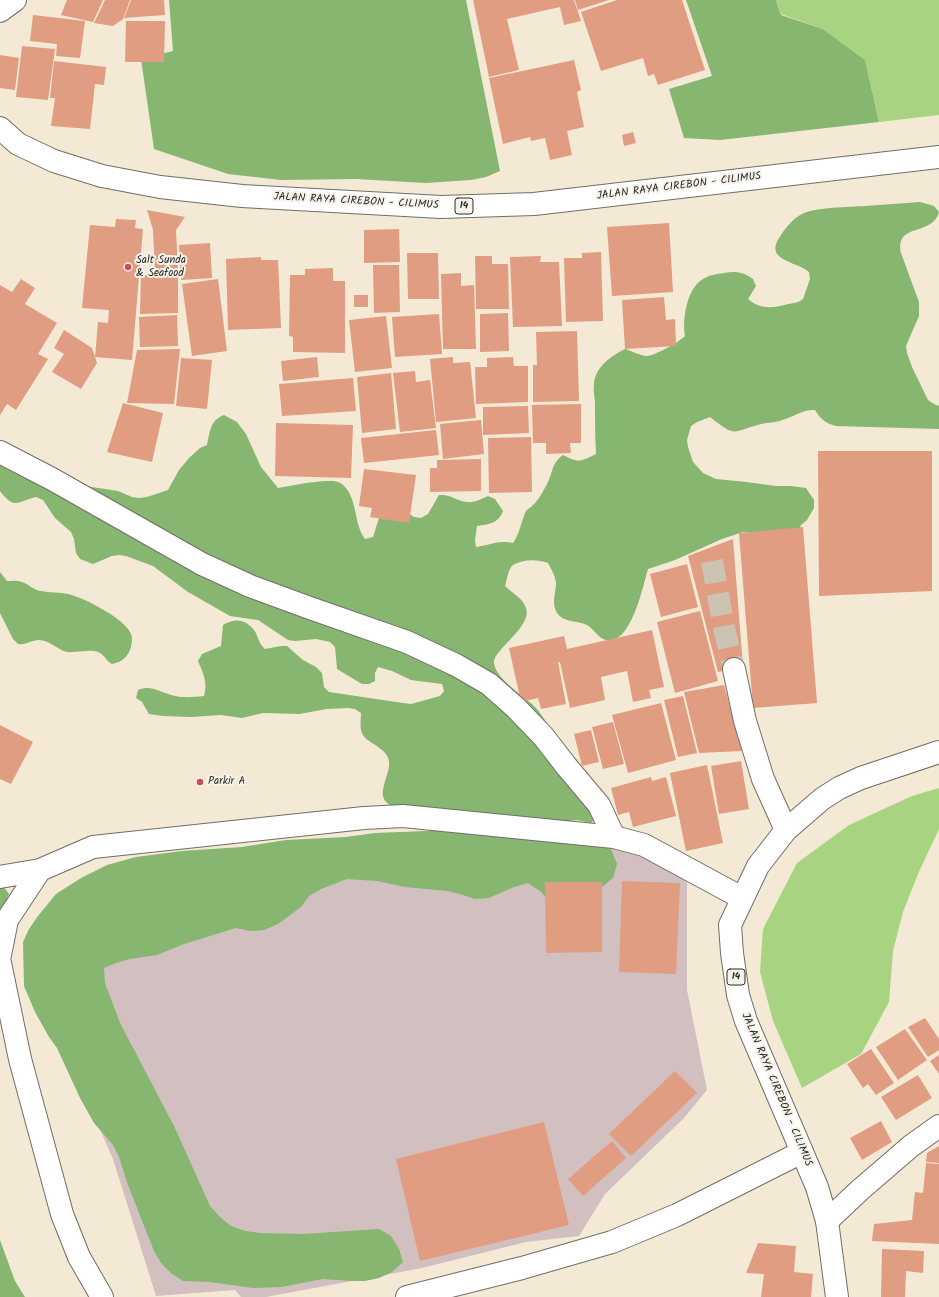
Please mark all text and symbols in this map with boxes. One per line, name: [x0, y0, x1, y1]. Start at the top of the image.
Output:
street label: JALAN RAYA CIREBON - CILIMUS: [596, 170, 762, 204]
street label: JALAN RAYA CIREBON - CILIMUS: [273, 191, 439, 213]
road number: 14: [455, 198, 473, 214]
place label: Salt Sunda & Seafood: [136, 254, 186, 280]
marker: Salt Sunda & Seafood: [123, 262, 133, 272]
place label: Parkir A: [208, 775, 245, 789]
marker: Parkir A: [195, 777, 205, 787]
road number: 14: [727, 969, 745, 985]
street label: JALAN RAYA CIREBON - CILIMUS: [738, 1011, 814, 1169]

